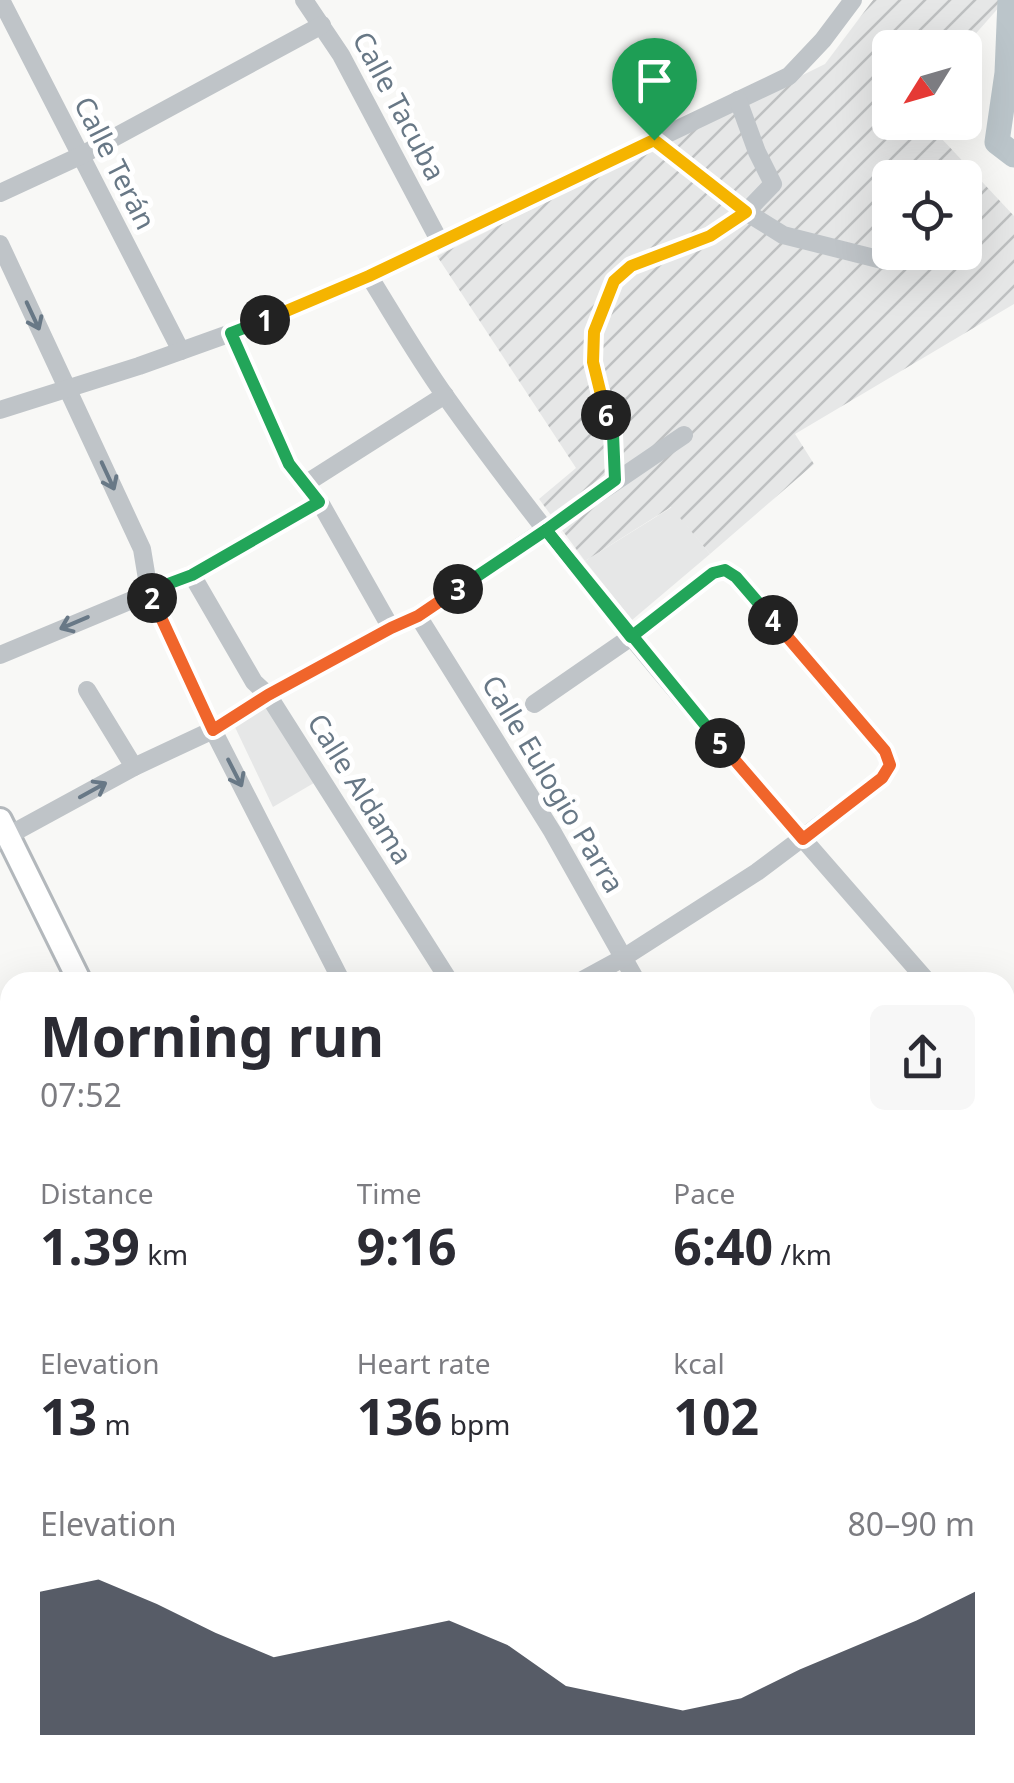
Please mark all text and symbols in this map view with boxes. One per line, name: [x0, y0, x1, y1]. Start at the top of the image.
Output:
street label: Calle Tacuba: [345, 24, 455, 187]
north arrow: [872, 30, 982, 140]
map controls: [872, 30, 982, 270]
pin: [612, 38, 697, 141]
icon: arrive: [627, 53, 682, 108]
street label: Calle Terán: [66, 90, 166, 235]
button: locate: [872, 160, 982, 270]
pin: 1: [240, 295, 290, 345]
one-way arrow: [25, 300, 43, 331]
text: 1: [257, 301, 273, 339]
pin: 6: [581, 390, 631, 440]
text: 6: [598, 396, 614, 434]
one-way arrow: [99, 460, 118, 490]
pin: 3: [433, 564, 483, 614]
text: 3: [450, 570, 466, 608]
pin: 2: [127, 573, 177, 623]
text: 2: [144, 579, 160, 617]
pin: 4: [748, 595, 798, 645]
text: 4: [765, 601, 781, 639]
one-way arrow: [59, 615, 90, 633]
street label: Calle Eulogio Parra: [474, 668, 634, 899]
street label: Calle Aldama: [299, 706, 422, 871]
pin: 5: [695, 718, 745, 768]
text: 5: [712, 724, 728, 762]
one-way arrow: [226, 758, 245, 788]
one-way arrow: [78, 779, 108, 799]
text: Morning run: [40, 998, 384, 1073]
button: share: [870, 1005, 975, 1110]
text: 07:52: [40, 1073, 122, 1116]
text: Distance: [40, 1174, 153, 1212]
text: Time: [357, 1174, 421, 1212]
text: Pace: [673, 1174, 735, 1212]
text: 1.39: [40, 1212, 140, 1280]
text: 9:16: [357, 1212, 457, 1280]
text: 6:40: [673, 1212, 773, 1280]
text: km: [140, 1235, 188, 1273]
text: /km: [773, 1235, 832, 1273]
text: Elevation: [40, 1344, 160, 1382]
text: Heart rate: [357, 1344, 490, 1382]
text: kcal: [673, 1344, 725, 1382]
text: 13: [40, 1382, 97, 1450]
text: 136: [357, 1382, 442, 1450]
text: 102: [673, 1382, 759, 1450]
text: m: [97, 1405, 131, 1443]
text: bpm: [442, 1405, 510, 1443]
text: Elevation: [40, 1502, 177, 1545]
text: 80–90 m: [848, 1502, 975, 1545]

